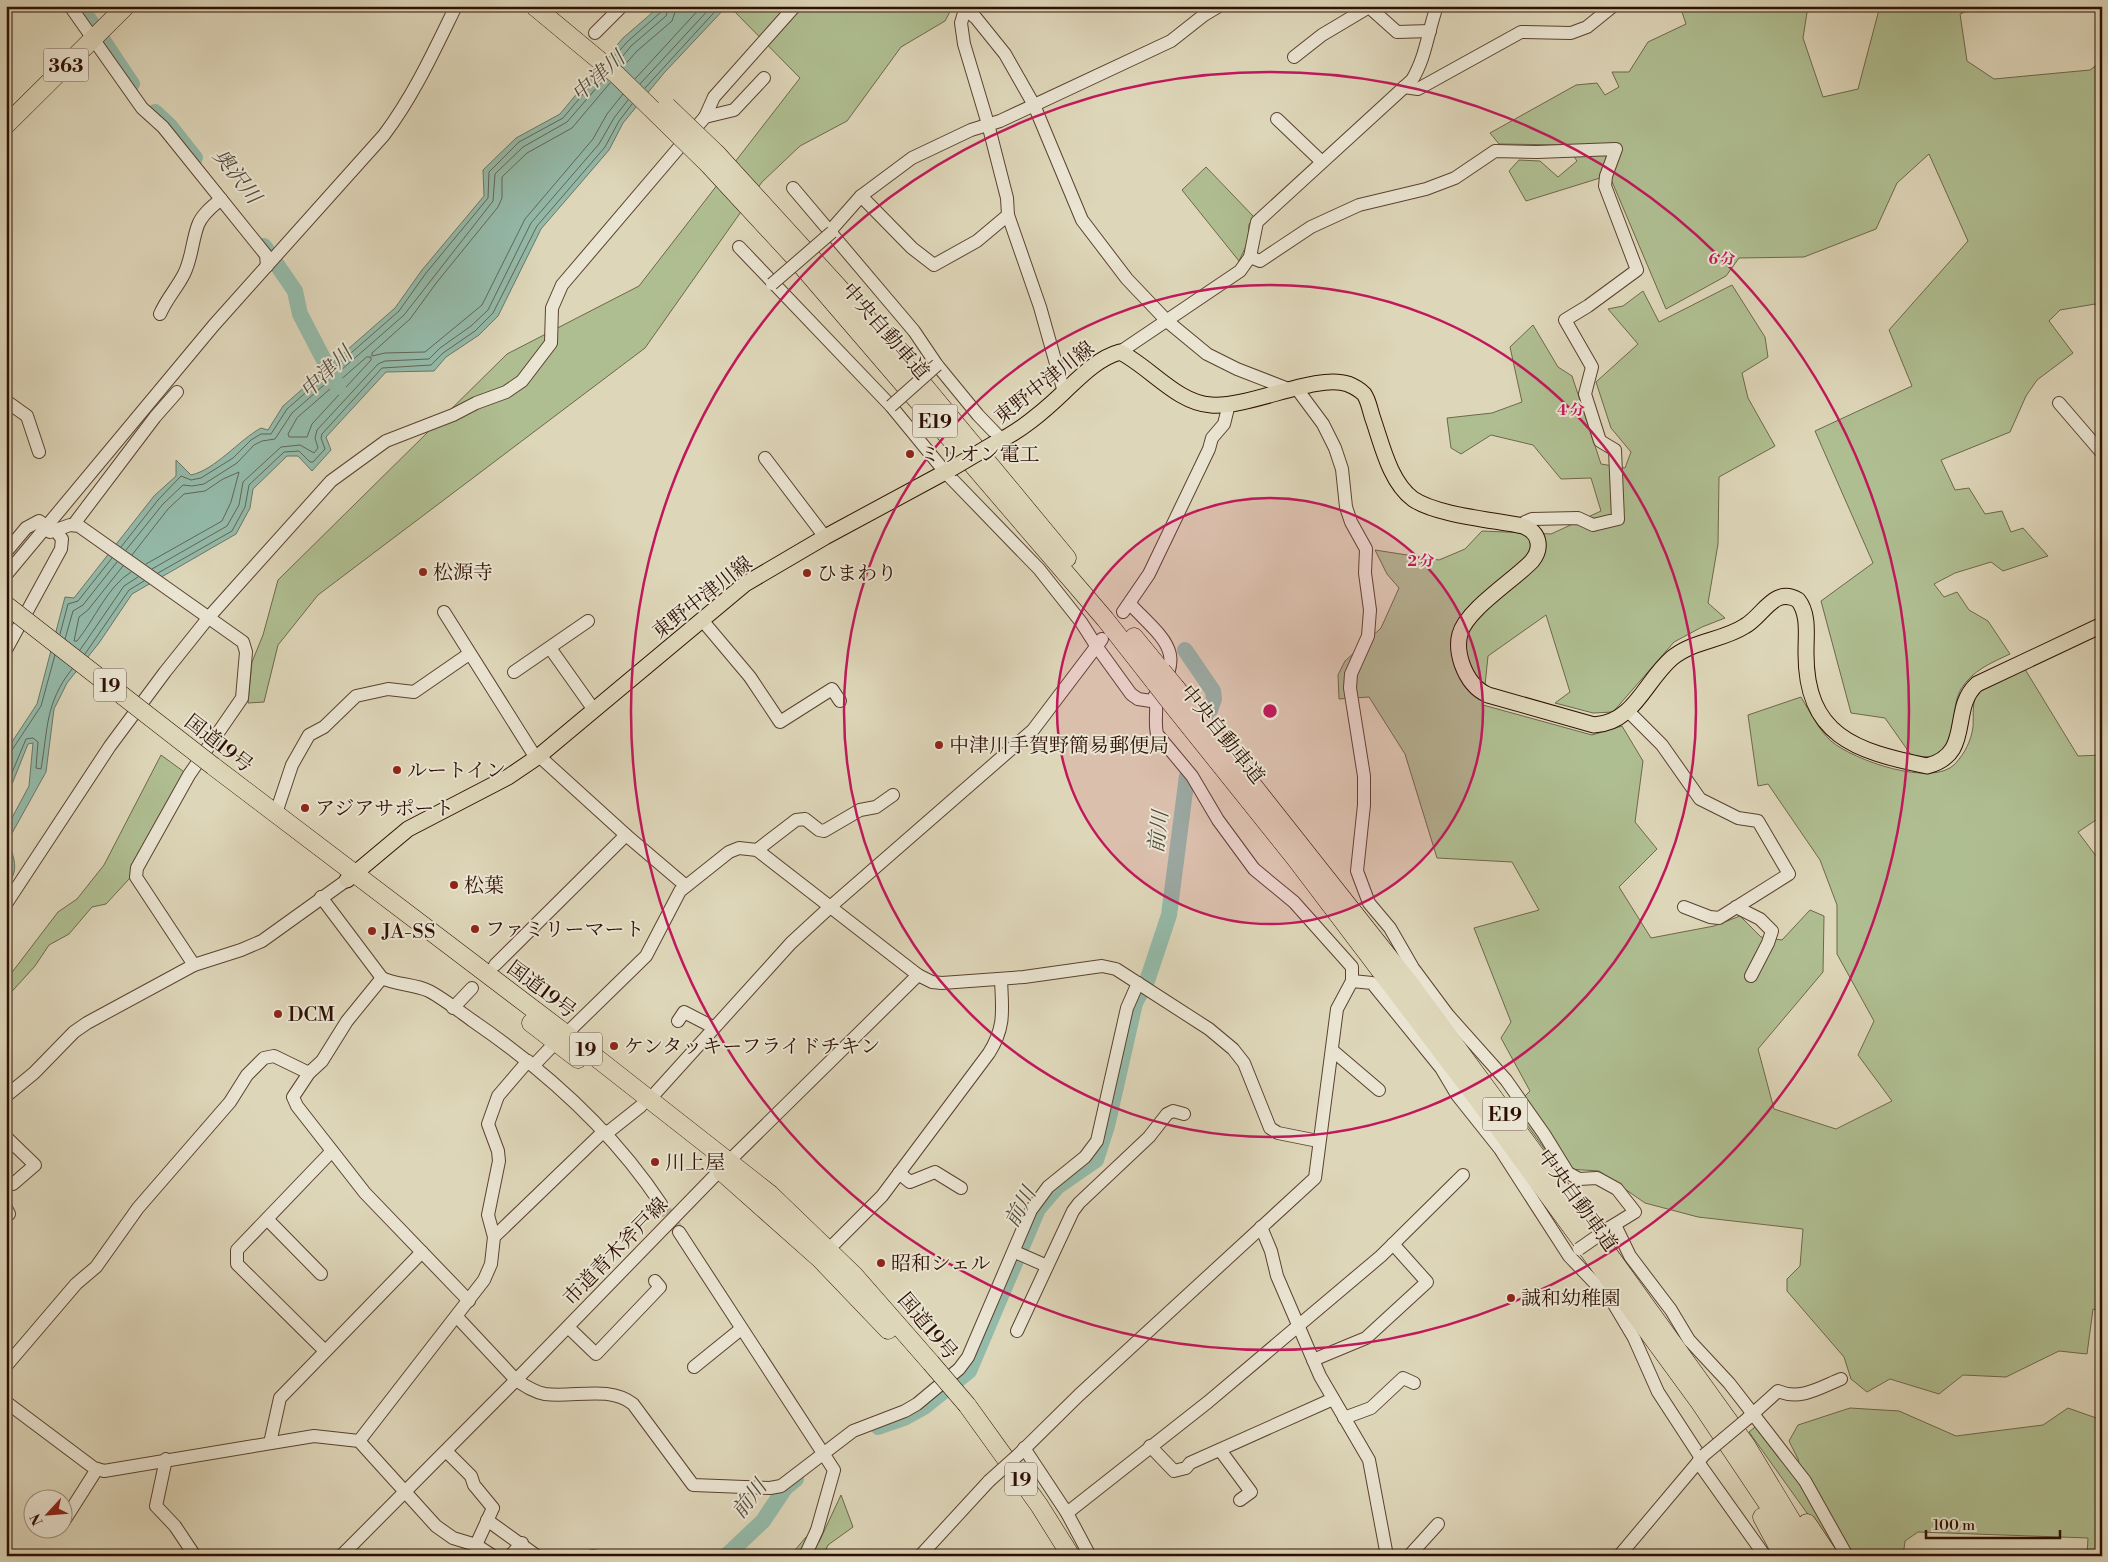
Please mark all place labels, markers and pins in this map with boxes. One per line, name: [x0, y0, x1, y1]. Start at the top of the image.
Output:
place label: ミリオン電工: [920, 443, 1040, 468]
marker: ミリオン電工: [904, 448, 916, 460]
place label: 松源寺: [433, 561, 493, 586]
place label: ひまわり: [817, 562, 897, 587]
marker: 松源寺: [417, 566, 429, 578]
marker: ひまわり: [801, 567, 813, 579]
centre of rings: [1261, 702, 1279, 720]
place label: 中津川手賀野簡易郵便局: [949, 734, 1169, 759]
marker: 中津川手賀野簡易郵便局: [933, 739, 945, 751]
place label: ルートイン: [407, 759, 506, 784]
marker: ルートイン: [391, 764, 403, 776]
place label: アジアサポート: [315, 797, 454, 822]
marker: アジアサポート: [299, 802, 311, 814]
place label: 松葉: [464, 874, 504, 899]
marker: 松葉: [448, 879, 460, 891]
place label: ファミリーマート: [485, 918, 645, 943]
place label: JA-SS: [381, 920, 435, 945]
marker: ファミリーマート: [469, 923, 481, 935]
marker: JA-SS: [366, 925, 378, 937]
place label: DCM: [288, 1003, 335, 1028]
marker: DCM: [272, 1008, 284, 1020]
place label: ケンタッキーフライドチキン: [624, 1035, 880, 1060]
marker: ケンタッキーフライドチキン: [608, 1040, 620, 1052]
place label: 川上屋: [665, 1151, 725, 1176]
marker: 川上屋: [649, 1156, 661, 1168]
place label: 昭和シェル: [891, 1252, 991, 1277]
marker: 昭和シェル: [875, 1257, 887, 1269]
place label: 誠和幼稚園: [1521, 1287, 1621, 1312]
marker: 誠和幼稚園: [1505, 1292, 1517, 1304]

